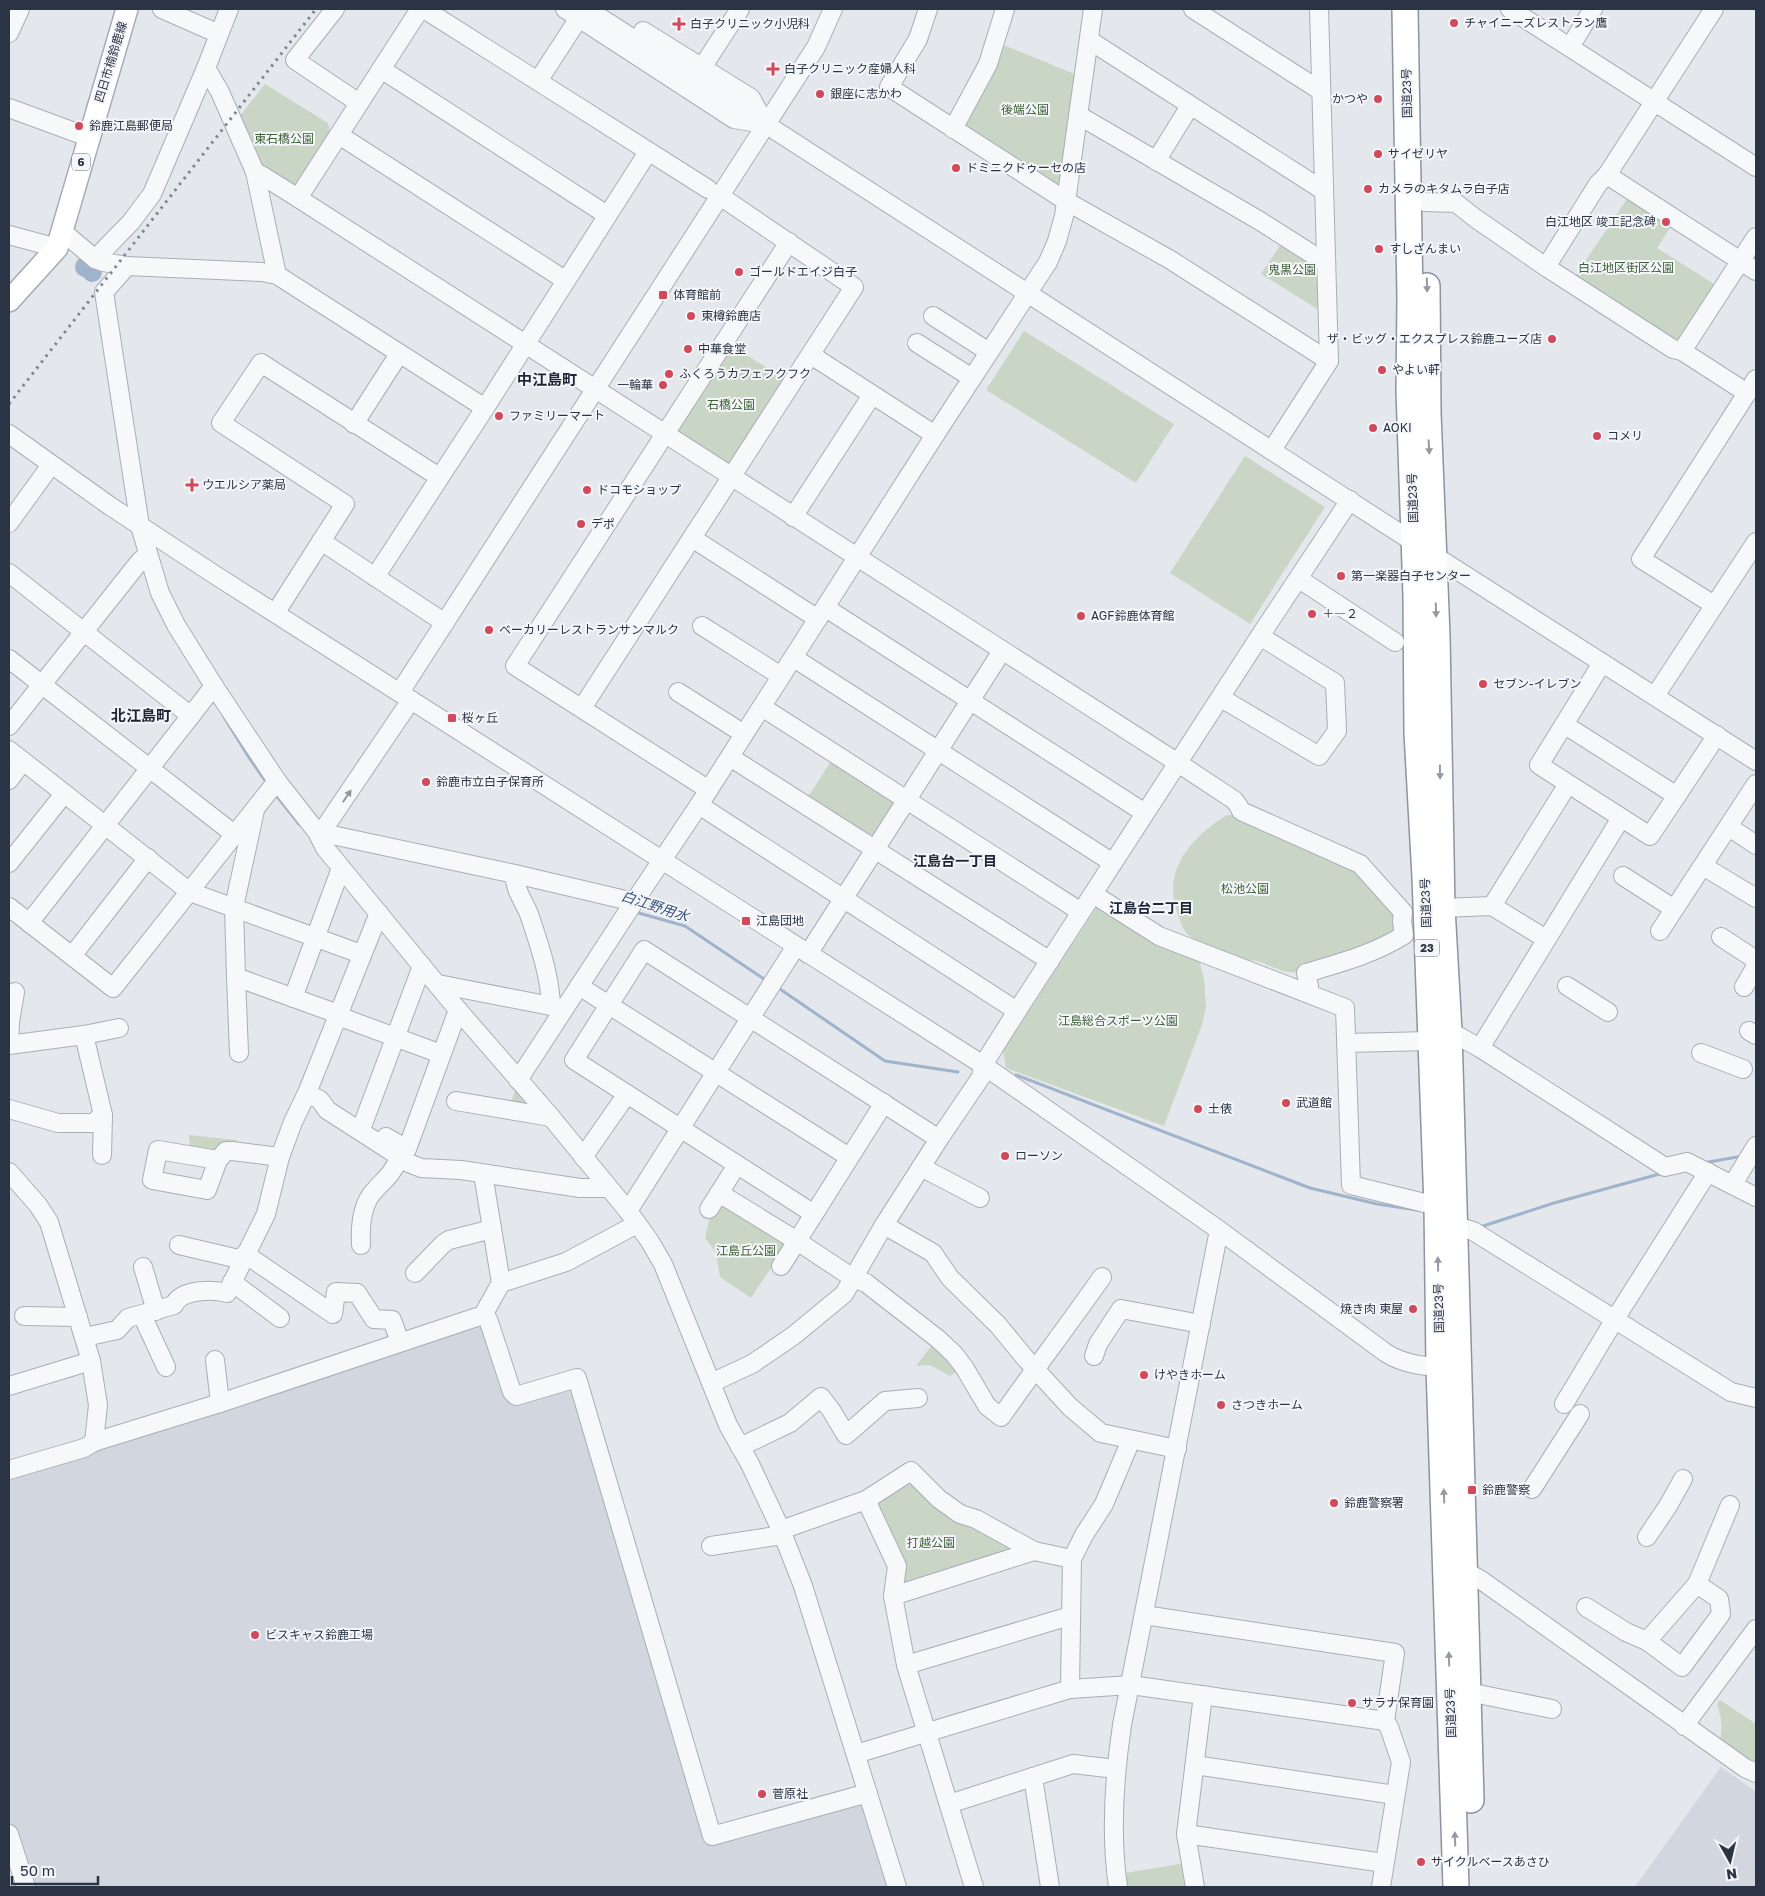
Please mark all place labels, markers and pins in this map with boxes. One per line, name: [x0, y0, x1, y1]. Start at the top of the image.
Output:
place label: チャイニーズレストラン鷹: [1464, 15, 1607, 30]
place label: 白子クリニック小児科: [690, 16, 810, 31]
marker: 白子クリニック小児科: [672, 17, 686, 31]
marker: チャイニーズレストラン鷹: [1448, 17, 1460, 29]
place label: 白子クリニック産婦人科: [784, 61, 916, 76]
marker: 白子クリニック産婦人科: [766, 62, 780, 76]
place label: 銀座に志かわ: [830, 86, 902, 101]
marker: 銀座に志かわ: [814, 88, 826, 100]
place label: かつや: [1332, 91, 1368, 106]
marker: かつや: [1372, 93, 1384, 105]
place label: 鈴鹿江島郵便局: [89, 118, 173, 133]
marker: 鈴鹿江島郵便局: [73, 120, 85, 132]
place label: サイゼリヤ: [1388, 146, 1448, 161]
marker: サイゼリヤ: [1372, 148, 1384, 160]
place label: ドミニクドゥーセの店: [966, 160, 1086, 175]
marker: ドミニクドゥーセの店: [950, 162, 962, 174]
place label: カメラのキタムラ白子店: [1378, 181, 1509, 196]
marker: カメラのキタムラ白子店: [1362, 183, 1374, 195]
place label: 白江地区 竣工記念碑: [1545, 214, 1656, 229]
marker: 白江地区 竣工記念碑: [1660, 216, 1672, 228]
place label: すしざんまい: [1389, 241, 1461, 256]
marker: すしざんまい: [1373, 243, 1385, 255]
place label: ゴールドエイジ白子: [749, 264, 857, 279]
marker: ゴールドエイジ白子: [733, 266, 745, 278]
place label: 体育館前: [673, 287, 721, 302]
marker: 体育館前: [657, 289, 669, 301]
place label: 東樽鈴鹿店: [701, 308, 761, 323]
marker: 東樽鈴鹿店: [685, 310, 697, 322]
place label: ザ・ビッグ・エクスプレス鈴鹿ユーズ店: [1327, 331, 1542, 346]
marker: ザ・ビッグ・エクスプレス鈴鹿ユーズ店: [1546, 333, 1558, 345]
place label: 中華食堂: [698, 341, 746, 356]
marker: 中華食堂: [682, 343, 694, 355]
place label: やよい軒: [1392, 362, 1440, 377]
marker: やよい軒: [1376, 364, 1388, 376]
place label: ふくろうカフェフクフク: [679, 366, 811, 381]
marker: ふくろうカフェフクフク: [663, 368, 675, 380]
place label: 一輪華: [617, 377, 653, 392]
marker: 一輪華: [657, 379, 669, 391]
place label: ファミリーマート: [509, 408, 605, 423]
marker: ファミリーマート: [493, 410, 505, 422]
place label: AOKI: [1383, 420, 1412, 435]
marker: AOKI: [1367, 422, 1379, 434]
place label: コメリ: [1607, 428, 1643, 443]
marker: コメリ: [1591, 430, 1603, 442]
place label: ウエルシア薬局: [202, 477, 286, 492]
marker: ウエルシア薬局: [186, 479, 198, 491]
place label: ドコモショップ: [597, 482, 681, 497]
marker: ドコモショップ: [581, 484, 593, 496]
place label: デポ: [591, 516, 615, 531]
marker: デポ: [575, 518, 587, 530]
place label: 第一楽器白子センター: [1351, 568, 1471, 583]
marker: 第一楽器白子センター: [1335, 570, 1347, 582]
place label: ＋―２: [1322, 606, 1358, 621]
place label: AGF鈴鹿体育館: [1091, 608, 1174, 623]
marker: ＋―２: [1306, 608, 1318, 620]
marker: AGF鈴鹿体育館: [1075, 610, 1087, 622]
place label: ベーカリーレストランサンマルク: [499, 622, 679, 637]
marker: ベーカリーレストランサンマルク: [483, 624, 495, 636]
place label: セブン-イレブン: [1493, 676, 1582, 691]
marker: セブン-イレブン: [1477, 678, 1489, 690]
place label: 桜ヶ丘: [462, 710, 498, 725]
marker: 桜ヶ丘: [446, 712, 458, 724]
place label: 鈴鹿市立白子保育所: [436, 774, 544, 789]
marker: 鈴鹿市立白子保育所: [420, 776, 432, 788]
place label: 江島団地: [756, 913, 804, 928]
marker: 江島団地: [740, 915, 752, 927]
place label: 武道館: [1296, 1095, 1332, 1110]
marker: 武道館: [1280, 1097, 1292, 1109]
place label: 土俵: [1208, 1101, 1232, 1116]
marker: 土俵: [1192, 1103, 1204, 1115]
place label: ローソン: [1015, 1148, 1063, 1163]
marker: ローソン: [999, 1150, 1011, 1162]
place label: 焼き肉 東屋: [1340, 1301, 1403, 1316]
marker: 焼き肉 東屋: [1407, 1303, 1419, 1315]
place label: けやきホーム: [1154, 1367, 1226, 1382]
marker: けやきホーム: [1138, 1369, 1150, 1381]
place label: さつきホーム: [1231, 1397, 1303, 1412]
marker: さつきホーム: [1215, 1399, 1227, 1411]
place label: 鈴鹿警察: [1482, 1482, 1530, 1497]
marker: 鈴鹿警察: [1466, 1484, 1478, 1496]
place label: 鈴鹿警察署: [1344, 1495, 1404, 1510]
marker: 鈴鹿警察署: [1328, 1497, 1340, 1509]
place label: ビスキャス鈴鹿工場: [265, 1627, 373, 1642]
marker: ビスキャス鈴鹿工場: [249, 1629, 261, 1641]
place label: サラナ保育園: [1362, 1695, 1434, 1710]
marker: サラナ保育園: [1346, 1697, 1358, 1709]
place label: 菅原社: [772, 1786, 808, 1801]
marker: 菅原社: [756, 1788, 768, 1800]
place label: サイクルベースあさひ: [1431, 1854, 1550, 1869]
marker: サイクルベースあさひ: [1415, 1856, 1427, 1868]

